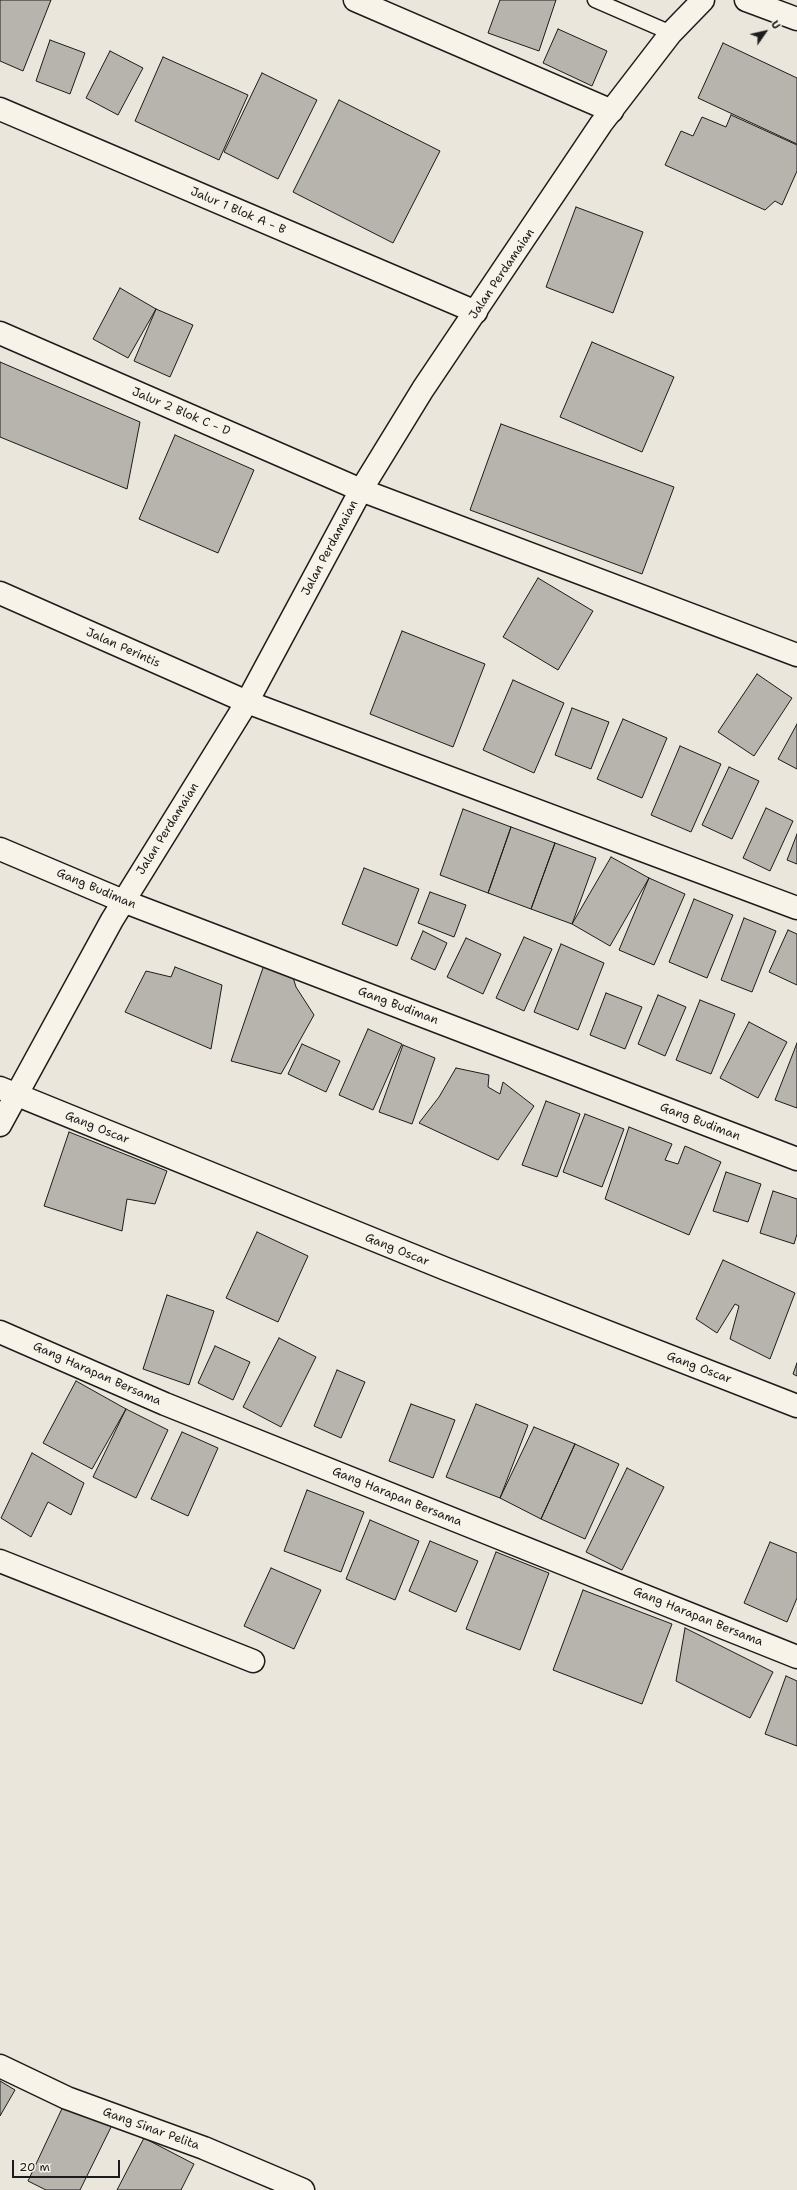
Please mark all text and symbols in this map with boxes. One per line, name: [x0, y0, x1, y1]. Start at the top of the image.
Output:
north arrow: [745, 12, 785, 52]
text: U: [767, 18, 784, 32]
street label: Jalur 1 Blok A - B: [188, 184, 288, 238]
street label: Jalan Perdamaian: [466, 226, 538, 322]
street label: Jalur 2 Blok C - D: [130, 385, 232, 439]
street label: Jalan Perdamaian: [299, 498, 361, 598]
street label: Jalan Perintis: [84, 625, 162, 671]
street label: Jalan Perdamaian: [134, 780, 202, 878]
street label: Gang Budiman: [54, 866, 138, 912]
street label: Gang Budiman: [356, 984, 440, 1028]
street label: Gang Budiman: [658, 1100, 742, 1144]
street label: Gang Oscar: [63, 1109, 131, 1147]
street label: Gang Oscar: [363, 1231, 431, 1269]
street label: Gang Harapan Bersama: [31, 1339, 163, 1409]
street label: Gang Oscar: [665, 1349, 733, 1387]
street label: Gang Harapan Bersama: [330, 1464, 464, 1530]
street label: Gang Harapan Bersama: [631, 1584, 765, 1650]
street label: Gang Sinar Pelita: [101, 2105, 201, 2153]
scale bar: [14, 2152, 122, 2178]
text: 20 m: [19, 2159, 50, 2175]

